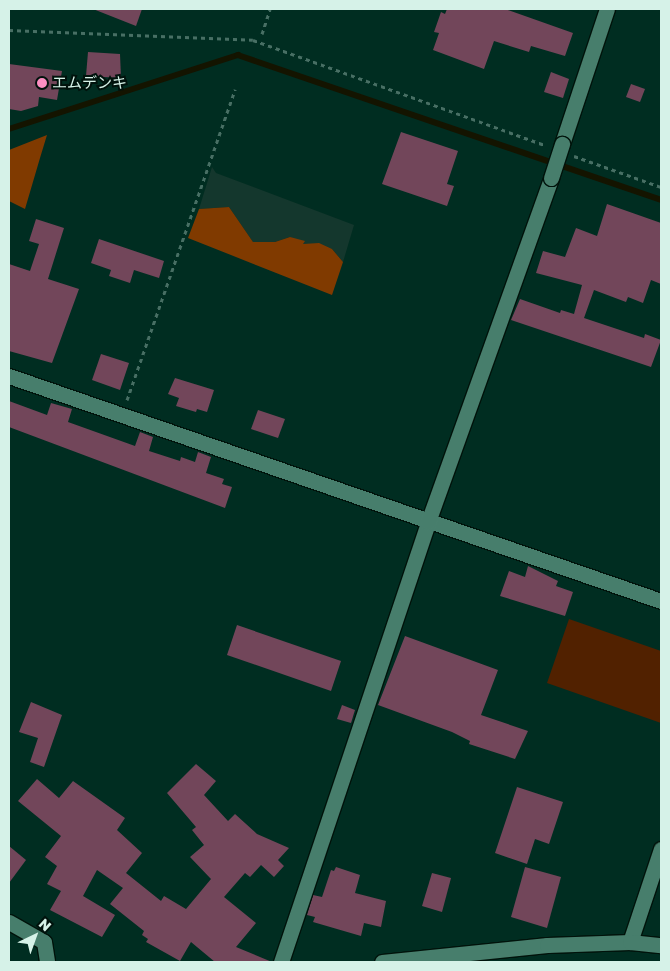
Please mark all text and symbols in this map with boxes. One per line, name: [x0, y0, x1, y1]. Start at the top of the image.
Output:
place label: エムデンキ: [52, 74, 127, 92]
marker: エムデンキ: [36, 77, 48, 89]
north arrow: [10, 911, 60, 961]
text: N: [36, 915, 55, 934]

